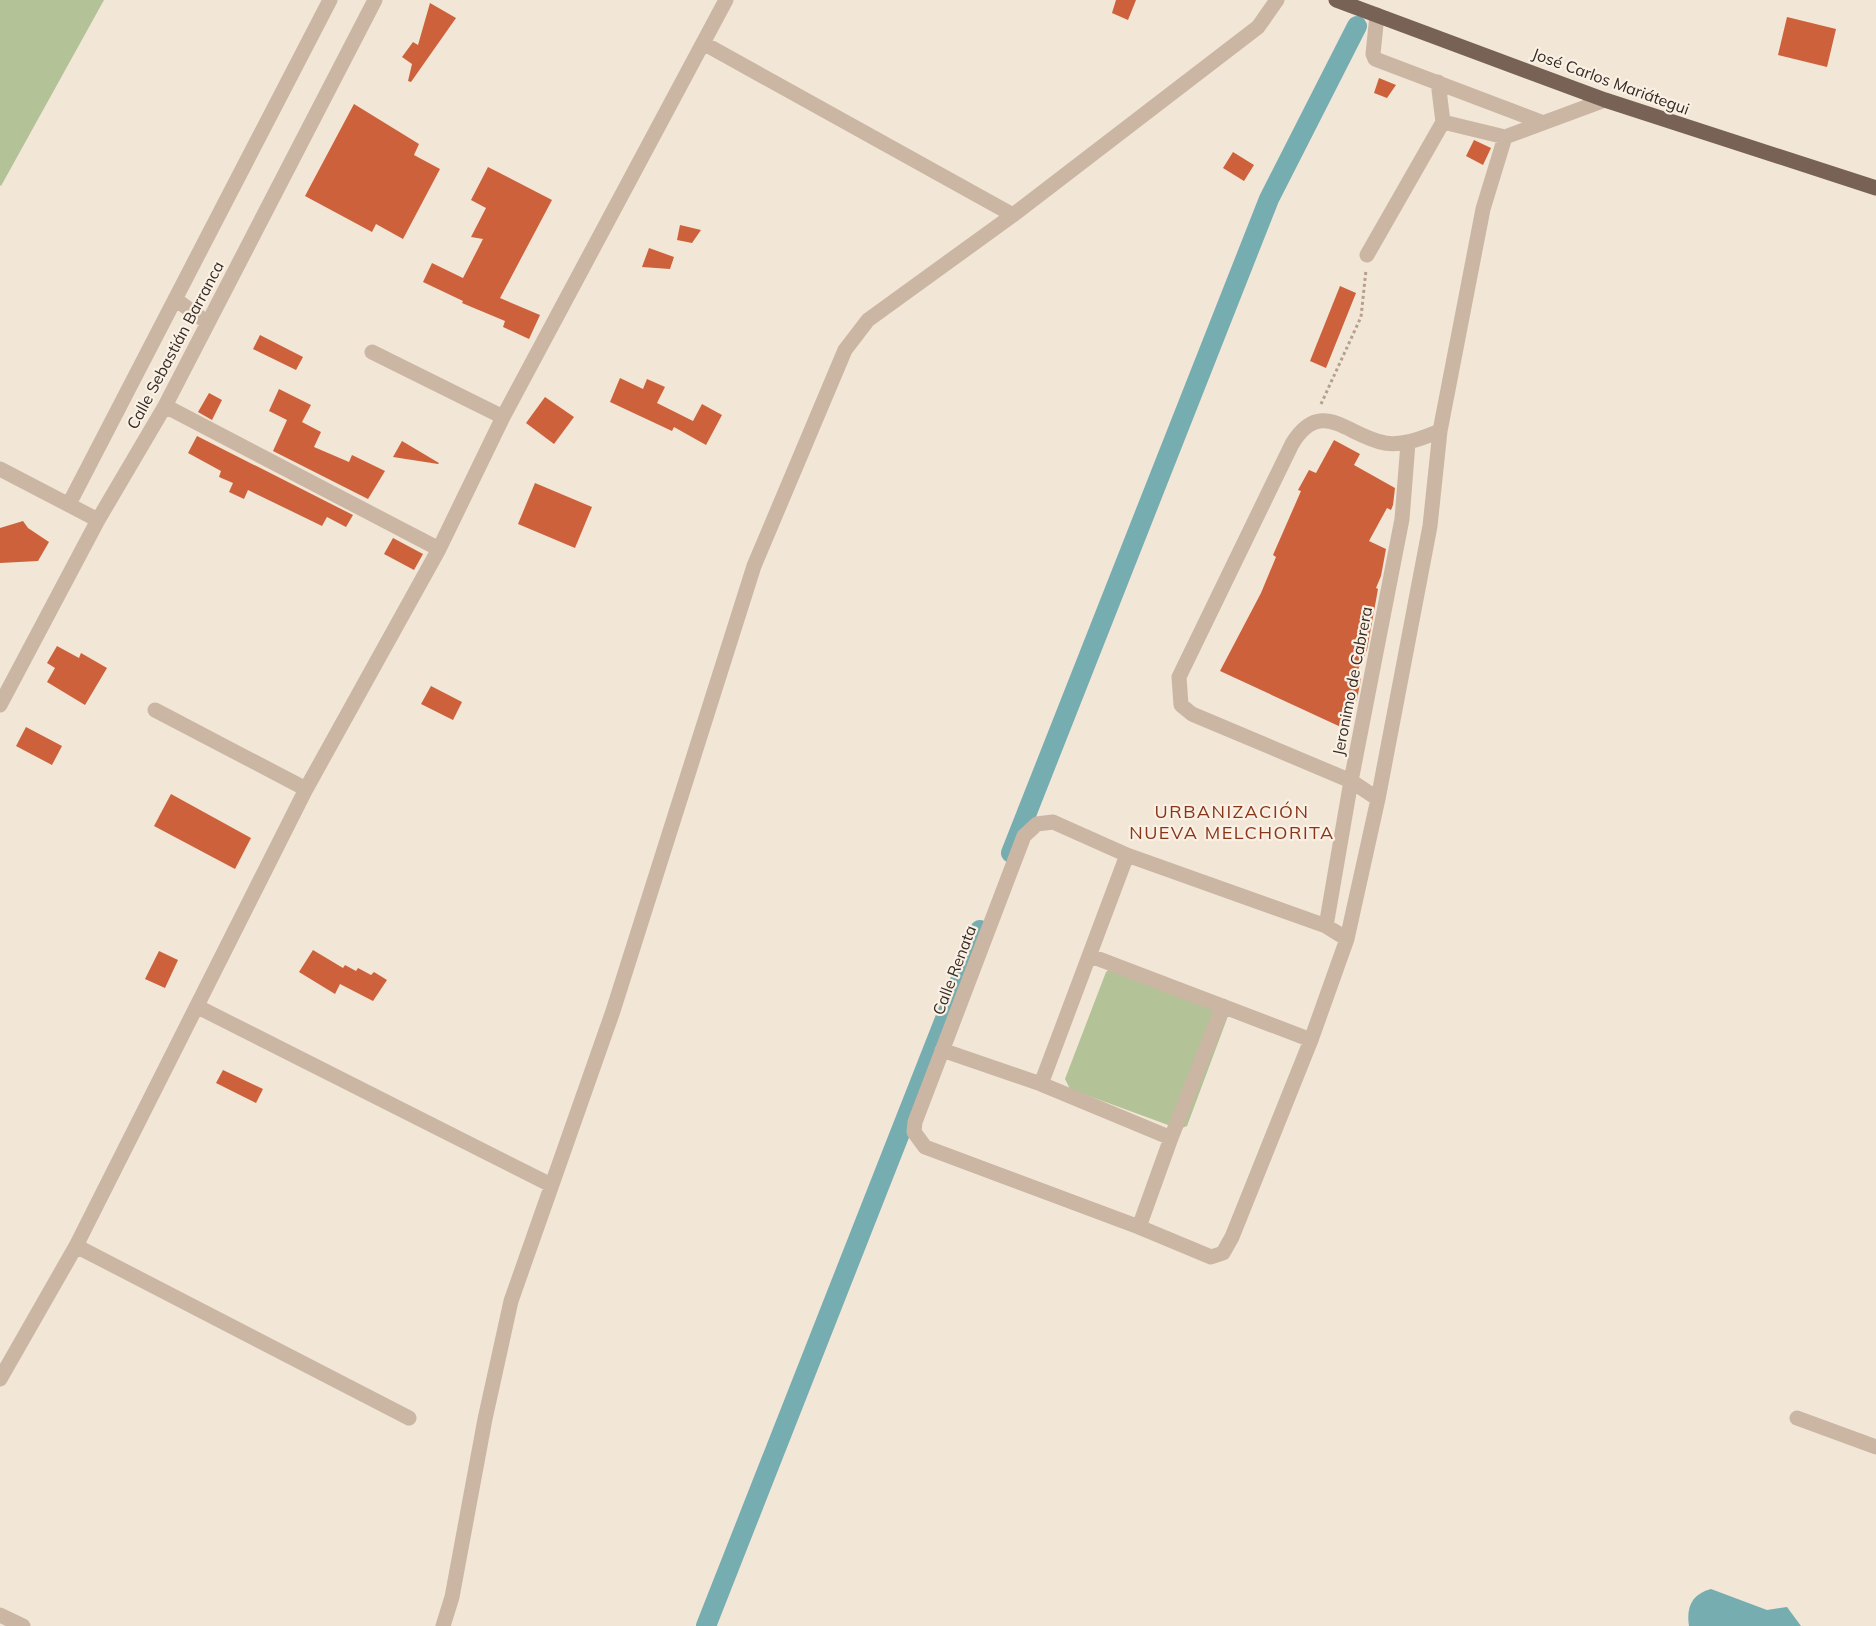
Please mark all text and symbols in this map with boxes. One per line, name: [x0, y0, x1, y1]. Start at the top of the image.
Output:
street label: José Carlos Mariátegui: [1530, 43, 1692, 119]
street label: Calle Sebastián Barranca: [122, 258, 228, 432]
street label: Jeronimo de Cabrera: [1328, 605, 1376, 757]
district label: URBANIZACIÓN NUEVA MELCHORITA: [1129, 800, 1335, 844]
street label: Calle Renata: [928, 922, 980, 1018]

